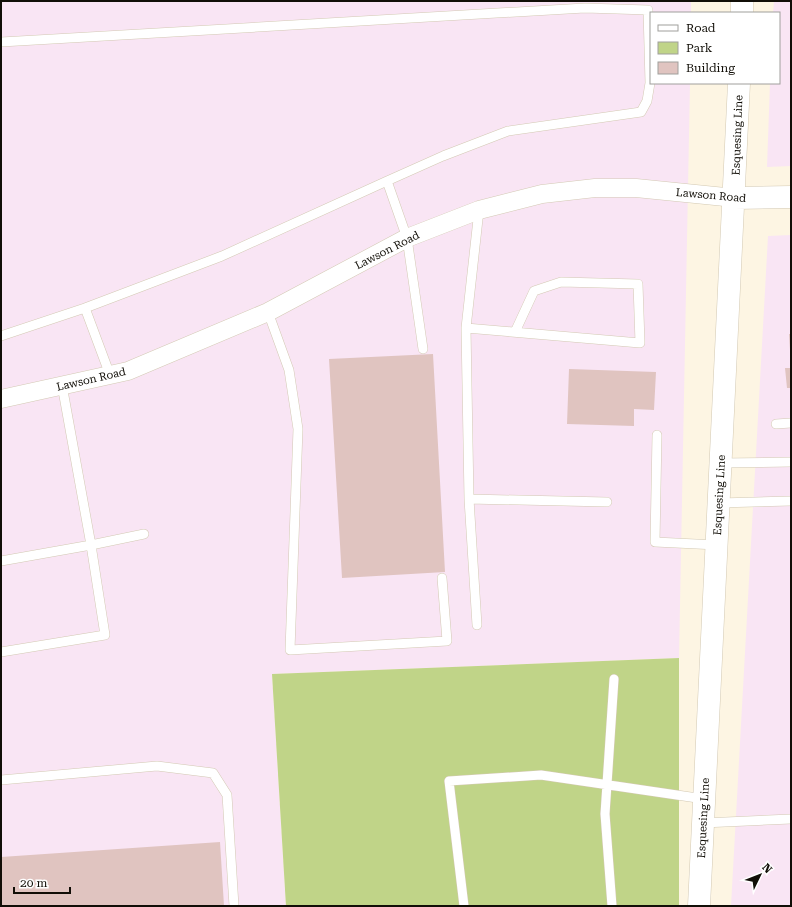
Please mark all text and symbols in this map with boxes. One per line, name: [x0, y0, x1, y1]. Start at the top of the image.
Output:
legend: [650, 12, 780, 84]
text: Road: [686, 21, 716, 35]
text: Park: [686, 41, 713, 55]
text: Building: [686, 61, 735, 75]
street label: Esquesing Line: [730, 95, 745, 175]
street label: Lawson Road: [675, 186, 747, 205]
street label: Lawson Road: [353, 229, 422, 272]
street label: Lawson Road: [55, 365, 127, 394]
street label: Esquesing Line: [711, 454, 728, 536]
street label: Esquesing Line: [695, 777, 712, 859]
north arrow: [740, 855, 780, 895]
text: N: [759, 861, 775, 876]
scale bar: [14, 869, 70, 895]
text: 20 m: [20, 876, 47, 890]

